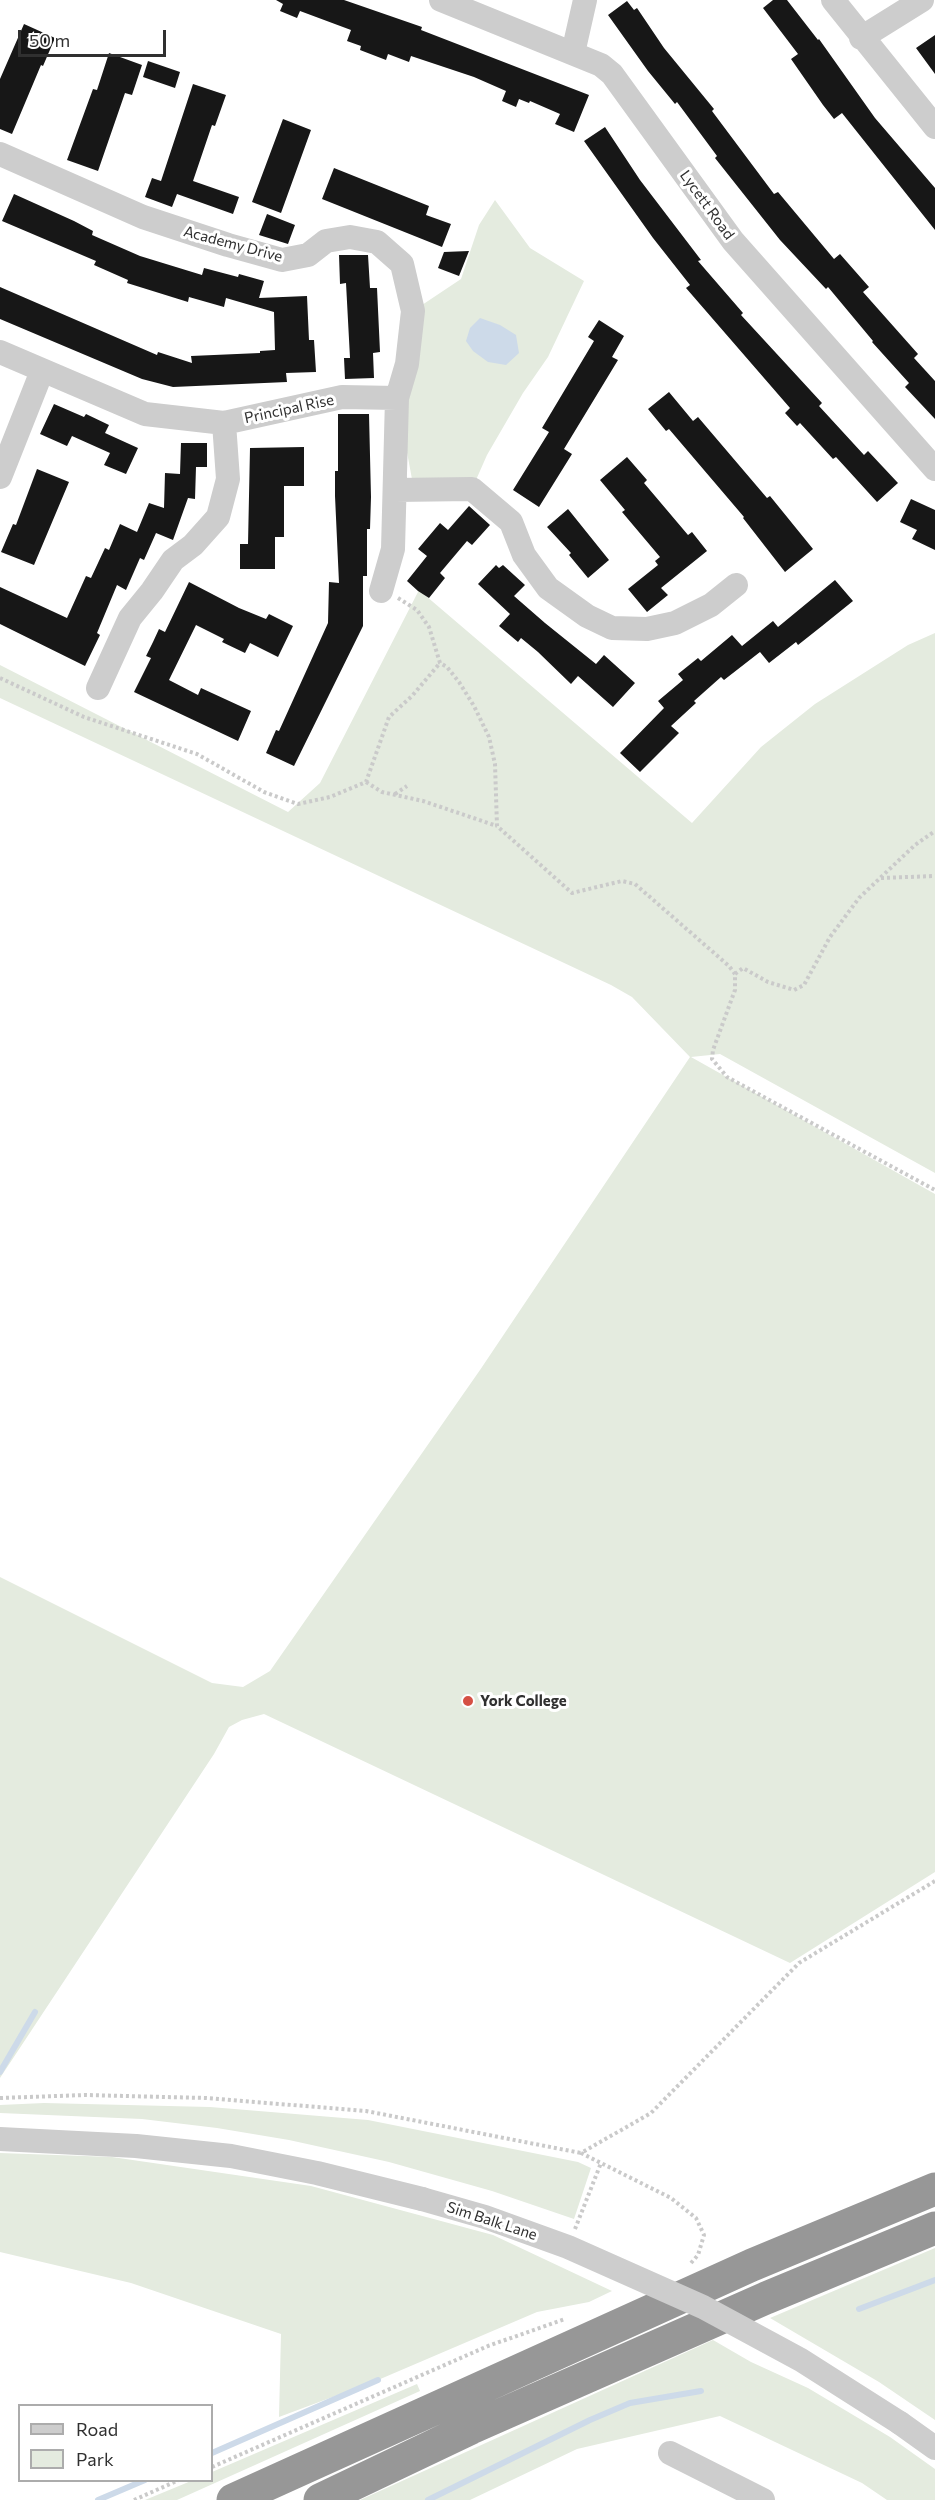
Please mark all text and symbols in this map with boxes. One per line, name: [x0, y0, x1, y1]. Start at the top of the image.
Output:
scale bar: [21, 18, 170, 56]
text: 50 m: [29, 29, 70, 51]
street label: Lycett Road: [676, 167, 738, 243]
street label: Academy Drive: [182, 222, 284, 266]
street label: Principal Rise: [243, 391, 335, 427]
place label: York College: [480, 1692, 567, 1710]
marker: York College: [461, 1694, 475, 1708]
street label: Sim Balk Lane: [445, 2198, 539, 2244]
legend: [18, 2404, 213, 2482]
text: Road: [76, 2418, 118, 2440]
text: Park: [76, 2448, 114, 2470]

